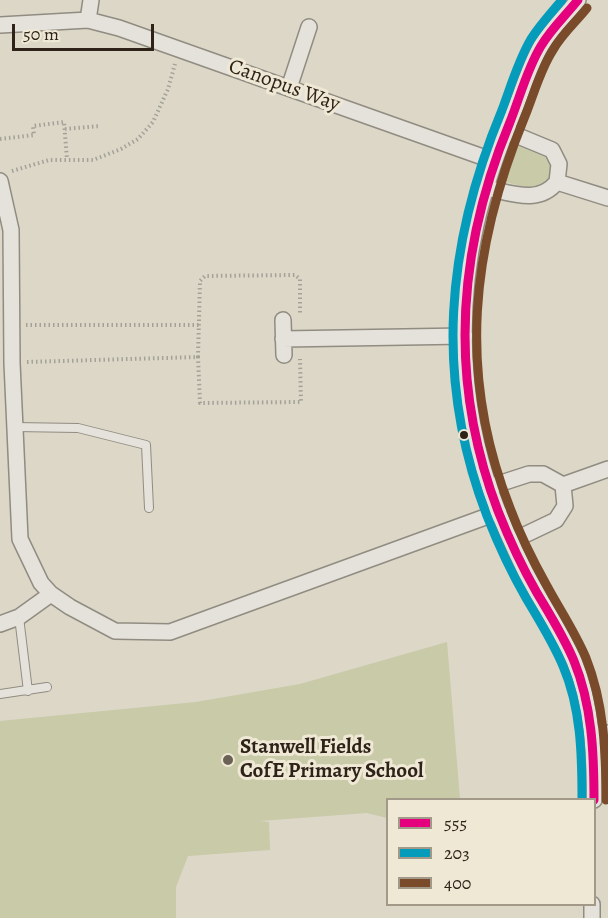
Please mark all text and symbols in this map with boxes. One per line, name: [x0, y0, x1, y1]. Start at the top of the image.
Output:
scale bar: [15, 12, 158, 50]
text: 50 m: [23, 22, 59, 46]
street label: Canopus Way: [225, 54, 343, 118]
unlabelled marker: [458, 429, 470, 441]
place label: Stanwell Fields CofE Primary School: [240, 735, 424, 785]
marker: Stanwell Fields CofE Primary School: [221, 753, 235, 767]
legend: [386, 798, 596, 906]
text: 555: [444, 811, 467, 835]
text: 203: [444, 841, 470, 865]
text: 400: [444, 871, 471, 895]

